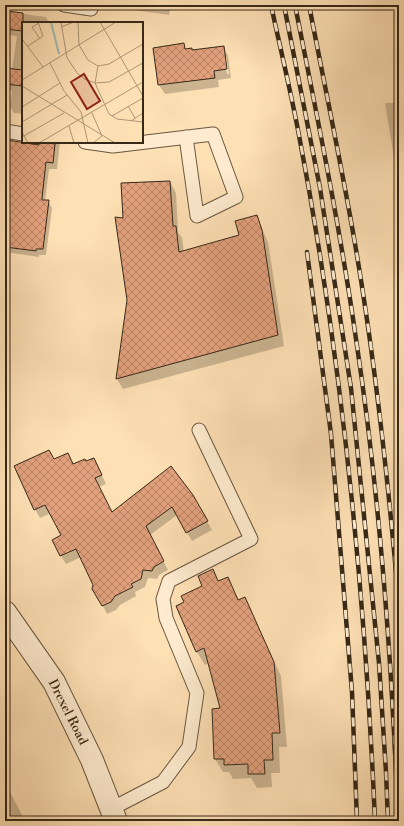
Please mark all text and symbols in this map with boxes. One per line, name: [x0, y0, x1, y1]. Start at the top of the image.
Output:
inset map: [22, 22, 143, 143]
street label: Drexel Road: [45, 676, 92, 748]

